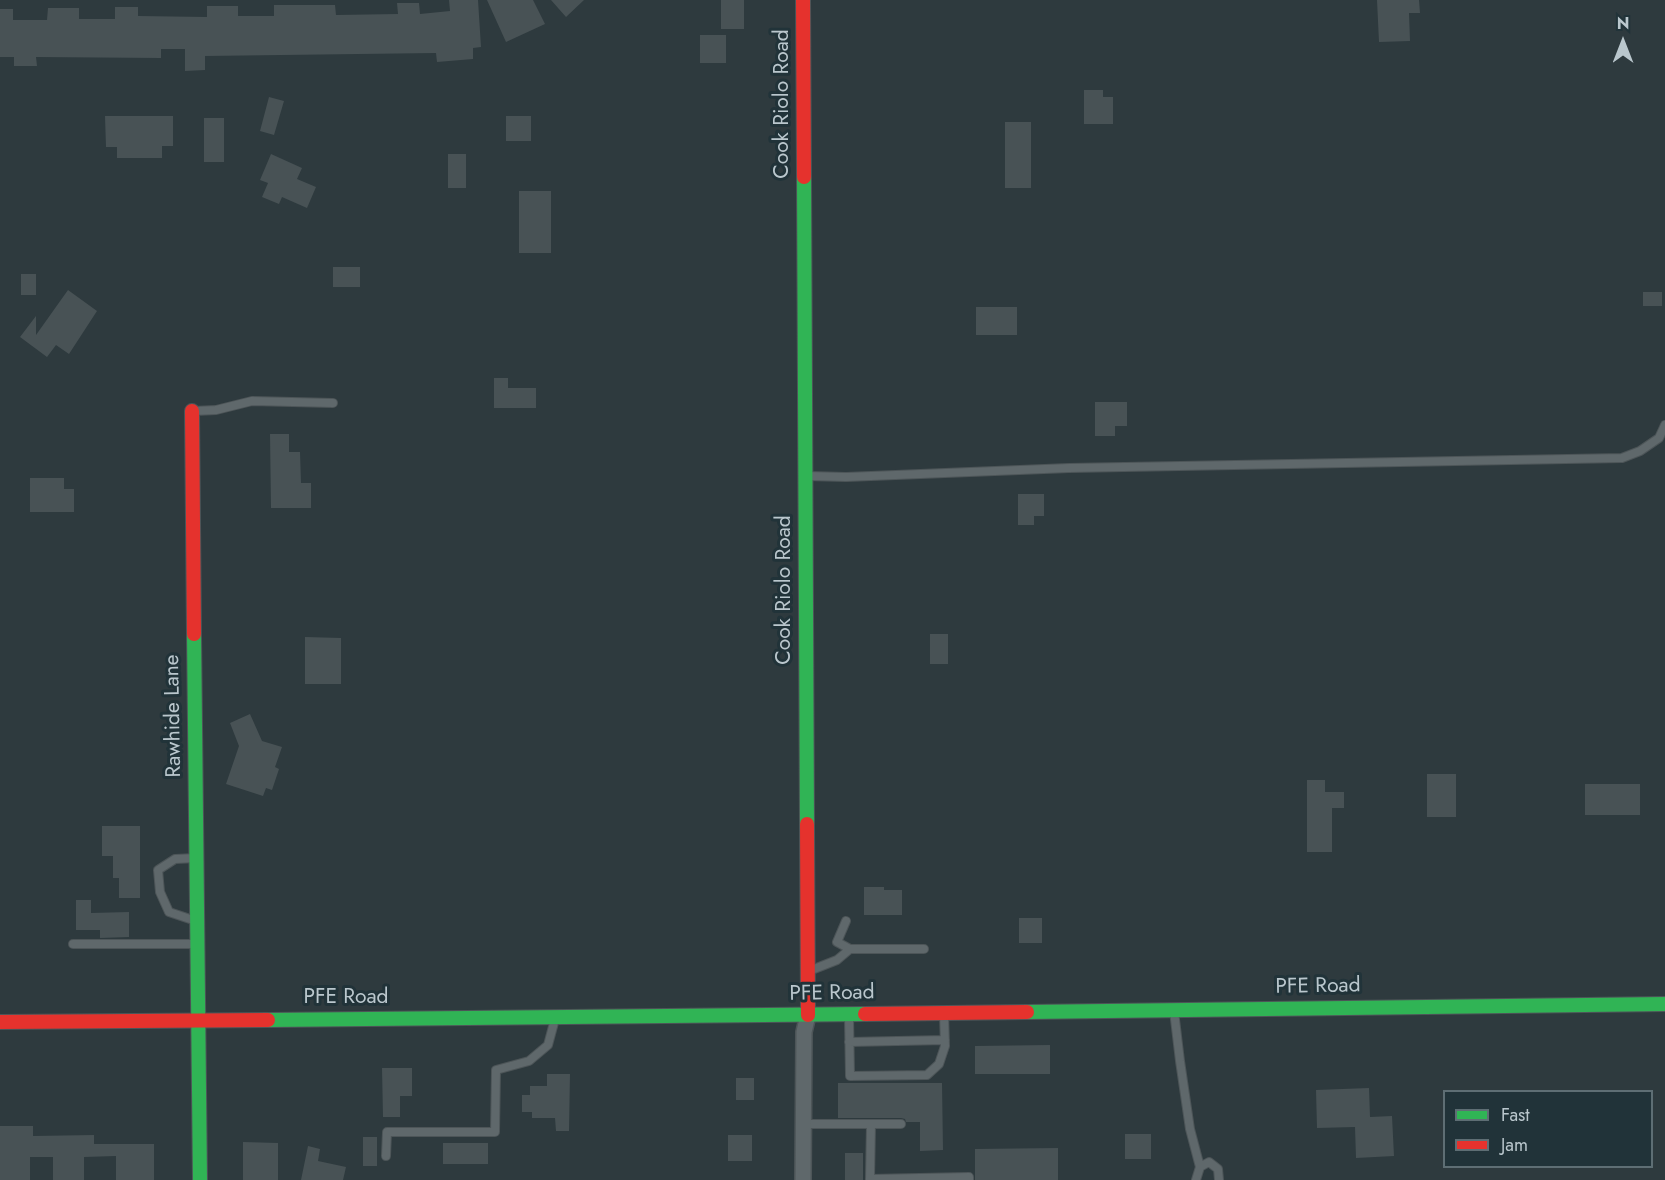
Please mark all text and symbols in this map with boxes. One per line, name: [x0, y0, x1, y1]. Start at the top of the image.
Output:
north arrow: [1593, 12, 1653, 72]
text: N: [1617, 12, 1629, 35]
street label: Cook Riolo Road: [770, 29, 796, 179]
street label: Cook Riolo Road: [772, 515, 798, 665]
street label: Rawhide Lane: [160, 654, 188, 778]
street label: PFE Road: [1275, 974, 1361, 1000]
street label: PFE Road: [789, 981, 875, 1007]
street label: PFE Road: [303, 985, 389, 1011]
legend: [1443, 1090, 1653, 1168]
text: Fast: [1501, 1102, 1530, 1128]
text: Jam: [1501, 1132, 1528, 1158]

